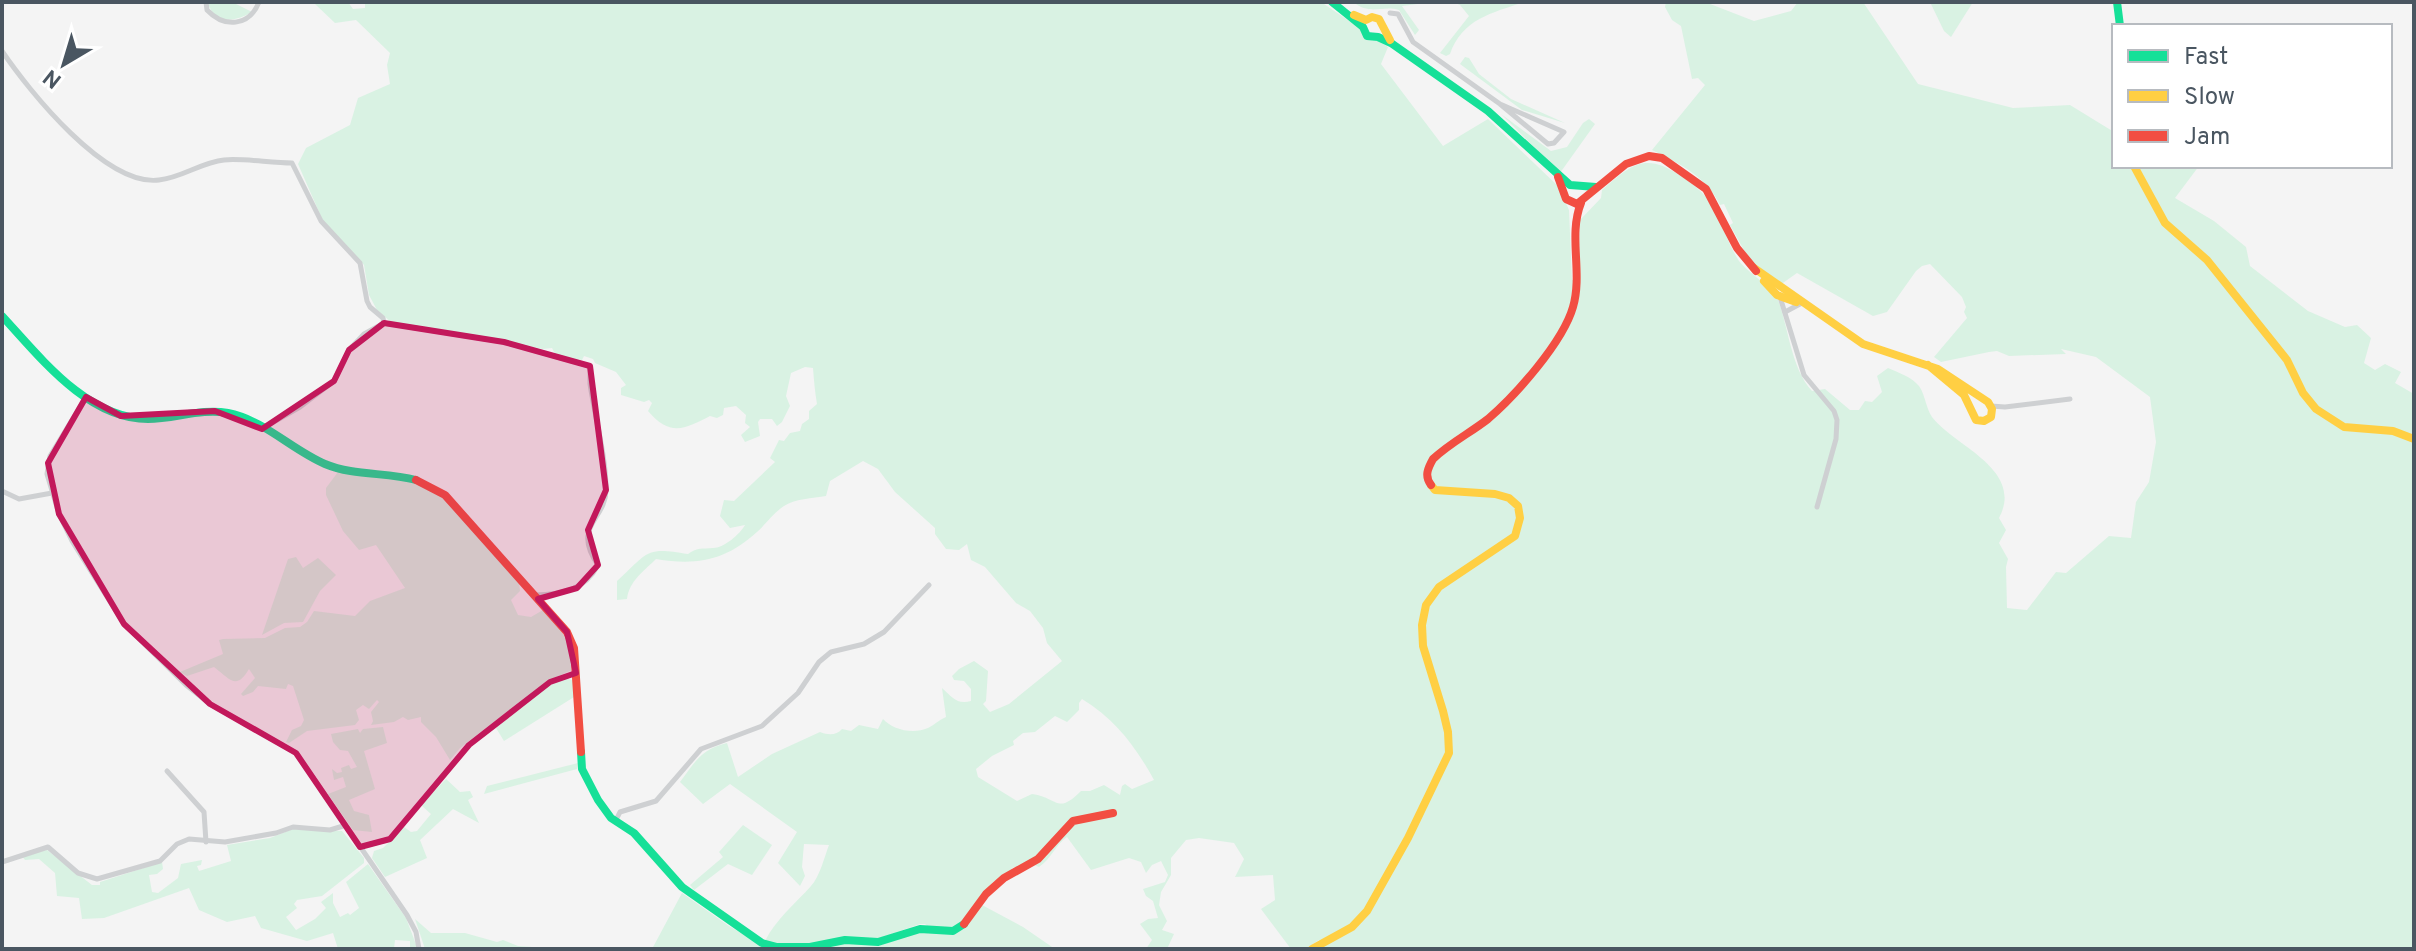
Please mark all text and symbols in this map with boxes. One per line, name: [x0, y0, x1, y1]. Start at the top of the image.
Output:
north arrow: [24, 24, 104, 104]
legend: [2112, 24, 2392, 168]
text: Fast: [2184, 43, 2228, 73]
text: N: [39, 62, 68, 93]
text: Slow: [2184, 83, 2235, 113]
text: Jam: [2184, 123, 2230, 153]

